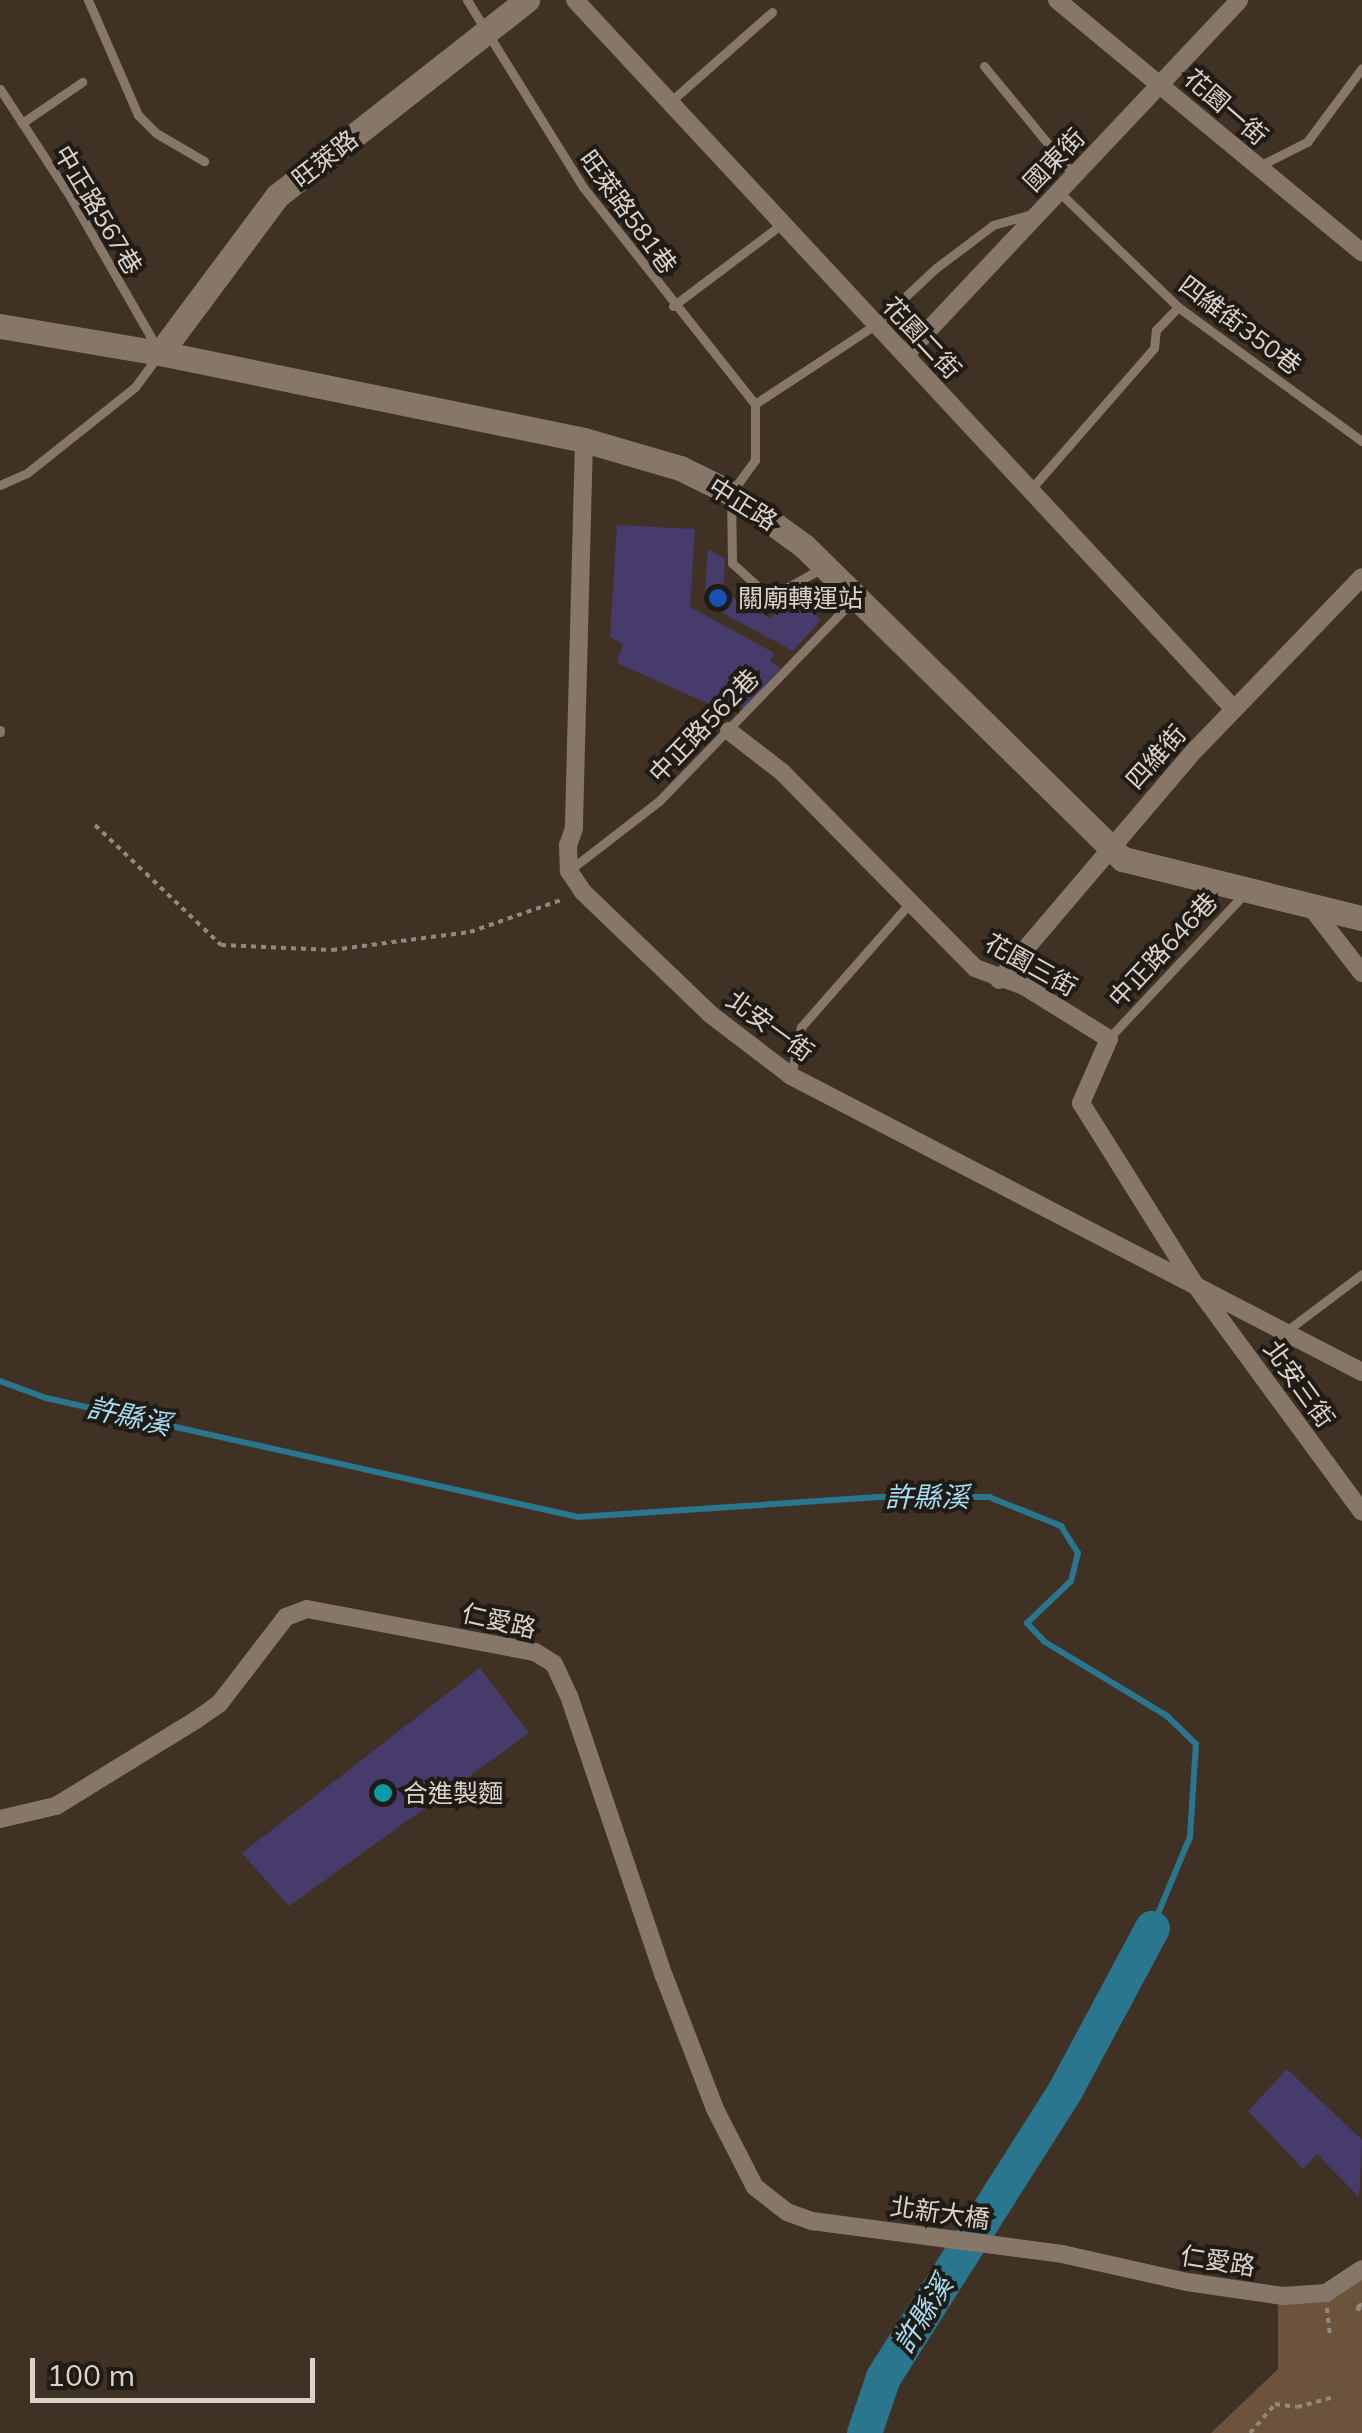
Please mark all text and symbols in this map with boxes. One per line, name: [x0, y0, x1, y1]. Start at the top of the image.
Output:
street label: 花園一街: [1178, 63, 1274, 151]
street label: 國東街: [1017, 123, 1091, 197]
street label: 旺萊路: [286, 124, 364, 194]
street label: 中正路567巷: [48, 140, 148, 280]
street label: 旺萊路581巷: [573, 145, 683, 279]
street label: 四維街350巷: [1173, 269, 1307, 381]
street label: 花園二街: [877, 291, 967, 385]
street label: 中正路: [703, 471, 783, 537]
place label: 關廟轉運站: [738, 583, 863, 613]
marker: 關廟轉運站: [707, 587, 729, 609]
street label: 中正路562巷: [643, 663, 765, 789]
street label: 四維街: [1120, 719, 1192, 795]
street label: 中正路646巷: [1103, 887, 1223, 1013]
street label: 花園三街: [980, 928, 1082, 1002]
street label: 北安一街: [721, 984, 819, 1068]
street label: 北安三街: [1257, 1335, 1341, 1433]
water label: 許縣溪: [84, 1390, 174, 1442]
water label: 許縣溪: [885, 1480, 969, 1514]
street label: 仁愛路: [459, 1598, 539, 1644]
place label: 合進製麵: [403, 1778, 503, 1808]
marker: 合進製麵: [372, 1782, 394, 1804]
street label: 北新大橋: [888, 2191, 992, 2235]
street label: 仁愛路: [1179, 2240, 1257, 2282]
water label: 許縣溪: [886, 2269, 960, 2359]
scale bar: [35, 2338, 320, 2400]
text: 100 m: [47, 2356, 135, 2394]

